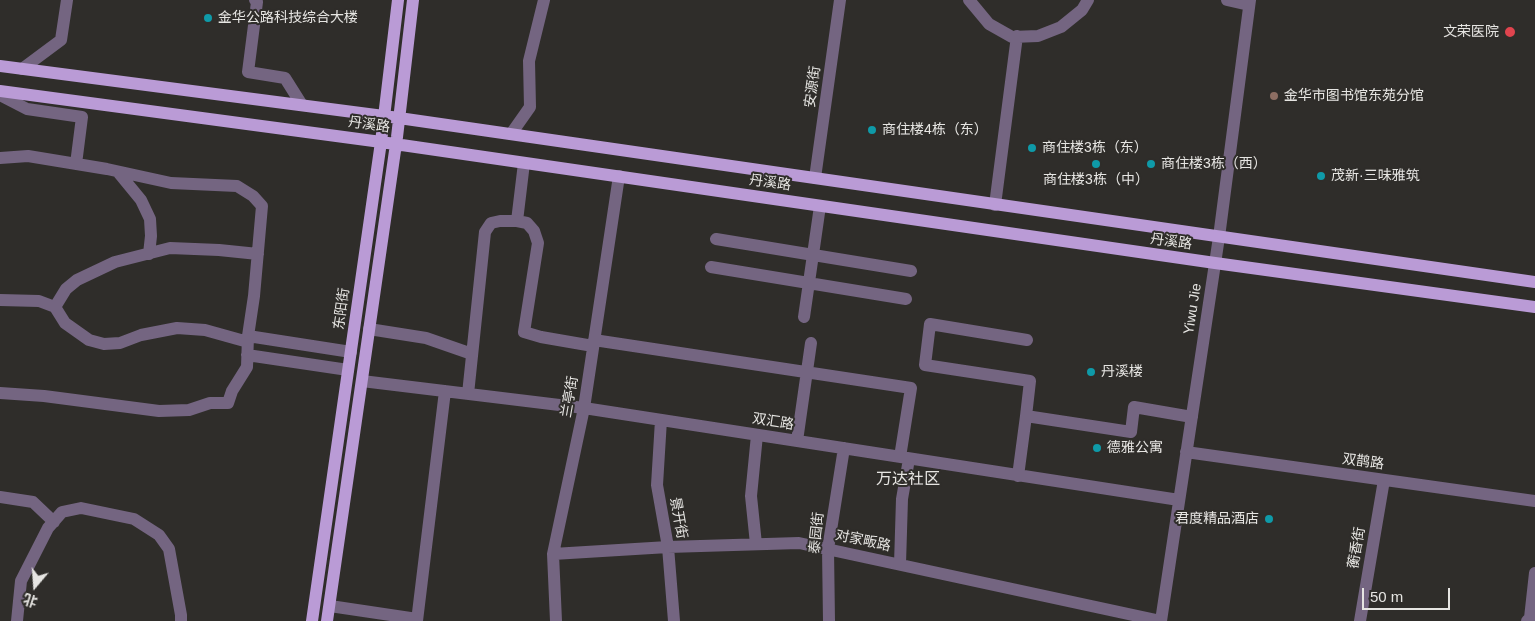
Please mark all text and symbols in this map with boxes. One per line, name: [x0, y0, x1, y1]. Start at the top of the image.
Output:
place label: 金华公路科技综合大楼: [218, 10, 358, 26]
marker: 金华公路科技综合大楼: [202, 12, 214, 24]
place label: 文荣医院: [1443, 24, 1499, 40]
marker: 文荣医院: [1503, 25, 1517, 39]
street label: 安源街: [802, 65, 824, 109]
place label: 金华市图书馆东苑分馆: [1284, 88, 1424, 104]
marker: 金华市图书馆东苑分馆: [1268, 90, 1280, 102]
street label: 丹溪路: [347, 114, 391, 136]
place label: 商住楼4栋（东）: [882, 122, 988, 138]
marker: 商住楼4栋（东）: [866, 124, 878, 136]
place label: 商住楼3栋（东）: [1042, 140, 1148, 156]
marker: 商住楼3栋（东）: [1026, 142, 1038, 154]
place label: 商住楼3栋（西）: [1161, 156, 1267, 172]
marker: 商住楼3栋（中）: [1090, 158, 1102, 170]
marker: 商住楼3栋（西）: [1145, 158, 1157, 170]
place label: 茂新·三味雅筑: [1331, 168, 1420, 184]
marker: 茂新·三味雅筑: [1315, 170, 1327, 182]
street label: 丹溪路: [748, 172, 792, 194]
place label: 商住楼3栋（中）: [1043, 172, 1149, 188]
street label: 丹溪路: [1149, 231, 1193, 253]
street label: Yiwu Jie: [1181, 282, 1205, 336]
street label: 东阳街: [331, 287, 353, 331]
place label: 丹溪楼: [1101, 364, 1143, 380]
marker: 丹溪楼: [1085, 366, 1097, 378]
street label: 兰亭街: [558, 375, 582, 419]
street label: 双汇路: [751, 410, 795, 434]
place label: 德雅公寓: [1107, 440, 1163, 456]
marker: 德雅公寓: [1091, 442, 1103, 454]
street label: 双鹊路: [1341, 451, 1385, 473]
district label: 万达社区: [876, 470, 940, 490]
street label: 景开街: [666, 496, 690, 540]
street label: 泰园街: [806, 511, 828, 555]
place label: 君度精品酒店: [1175, 511, 1259, 527]
marker: 君度精品酒店: [1263, 513, 1275, 525]
street label: 蘅香街: [1345, 526, 1369, 570]
street label: 对家畈路: [834, 527, 892, 555]
north arrow: [10, 561, 60, 611]
scale bar: [1365, 578, 1452, 610]
text: 50 m: [1370, 588, 1403, 605]
text: 北: [21, 590, 39, 610]

